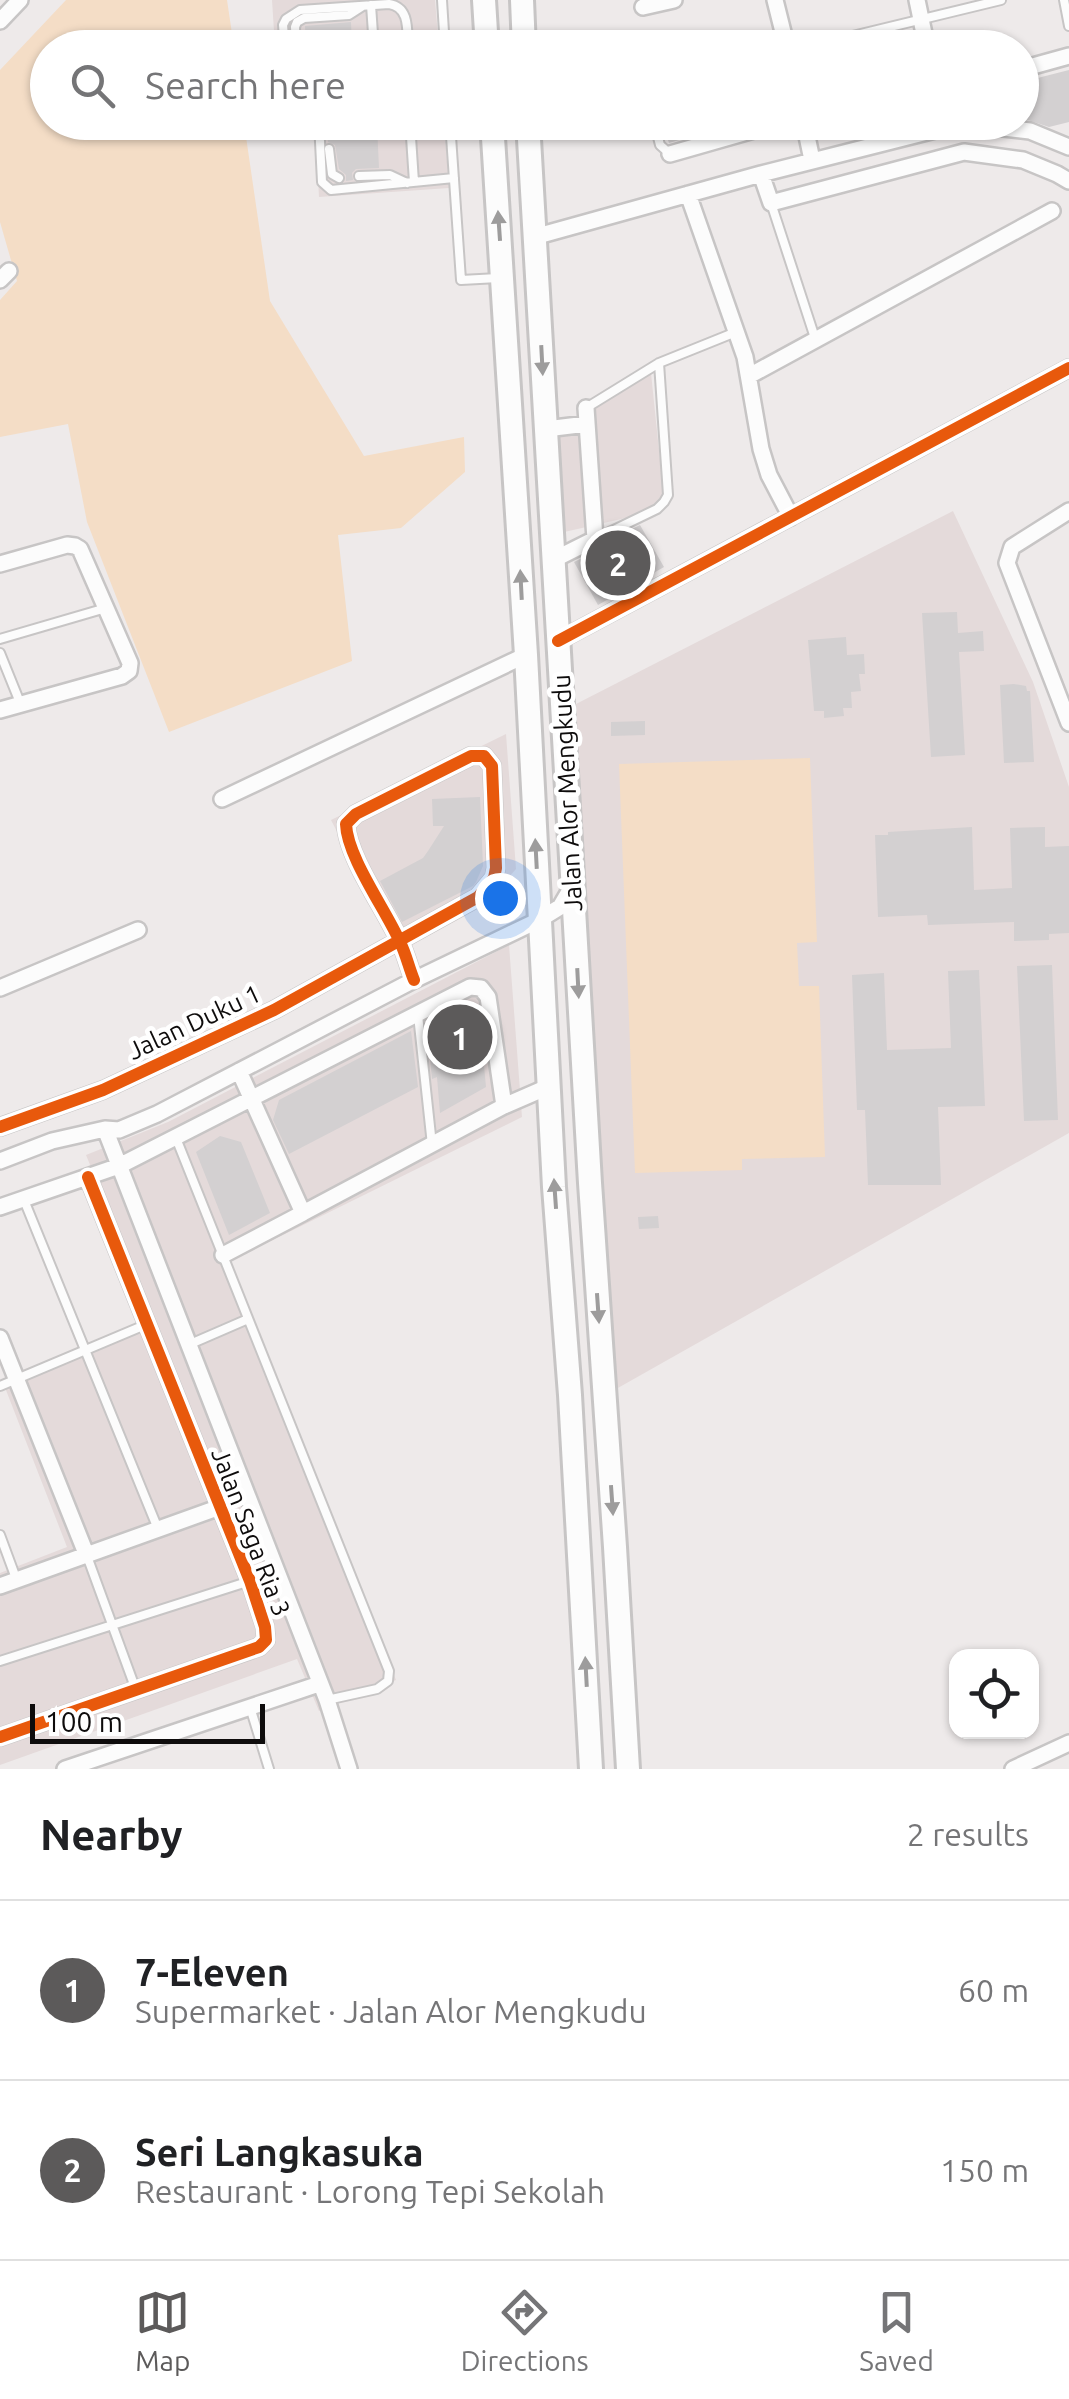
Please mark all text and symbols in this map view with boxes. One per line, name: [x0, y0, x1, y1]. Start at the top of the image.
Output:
search box: [30, 30, 1039, 140]
icon: search: [65, 58, 120, 113]
text: Search here: [145, 64, 346, 106]
one-way arrow: [490, 210, 506, 242]
one-way arrow: [534, 344, 550, 376]
pin: 2: [586, 526, 650, 600]
one-way arrow: [513, 569, 529, 601]
street label: Jalan Alor Mengkudu: [547, 674, 587, 912]
one-way arrow: [528, 837, 544, 869]
your location: [475, 873, 526, 924]
one-way arrow: [570, 968, 586, 1000]
street label: Jalan Duku 1: [123, 979, 265, 1065]
pin: 1: [428, 1000, 492, 1074]
one-way arrow: [547, 1177, 563, 1209]
one-way arrow: [591, 1292, 607, 1324]
street label: Jalan Saga Ria 3: [206, 1444, 296, 1620]
one-way arrow: [604, 1485, 620, 1517]
map controls: [949, 1649, 1039, 1739]
button: locate: [949, 1649, 1039, 1739]
one-way arrow: [578, 1655, 594, 1687]
scale bar: [30, 1699, 265, 1744]
text: 100 m: [45, 1706, 123, 1737]
text: Nearby: [40, 1811, 183, 1858]
text: 2 results: [907, 1816, 1029, 1852]
text: 7-Eleven: [135, 1951, 289, 1993]
text: 1: [63, 1972, 82, 2008]
text: 60 m: [958, 1972, 1029, 2008]
text: Supermarket · Jalan Alor Mengkudu: [135, 1993, 647, 2029]
text: Seri Langkasuka: [135, 2131, 424, 2173]
text: 2: [63, 2152, 82, 2188]
text: 150 m: [940, 2152, 1029, 2188]
text: Restaurant · Lorong Tepi Sekolah: [135, 2173, 605, 2209]
tab: Map: [135, 2285, 190, 2376]
tab: Directions: [461, 2285, 589, 2376]
tab: Saved: [859, 2285, 934, 2376]

